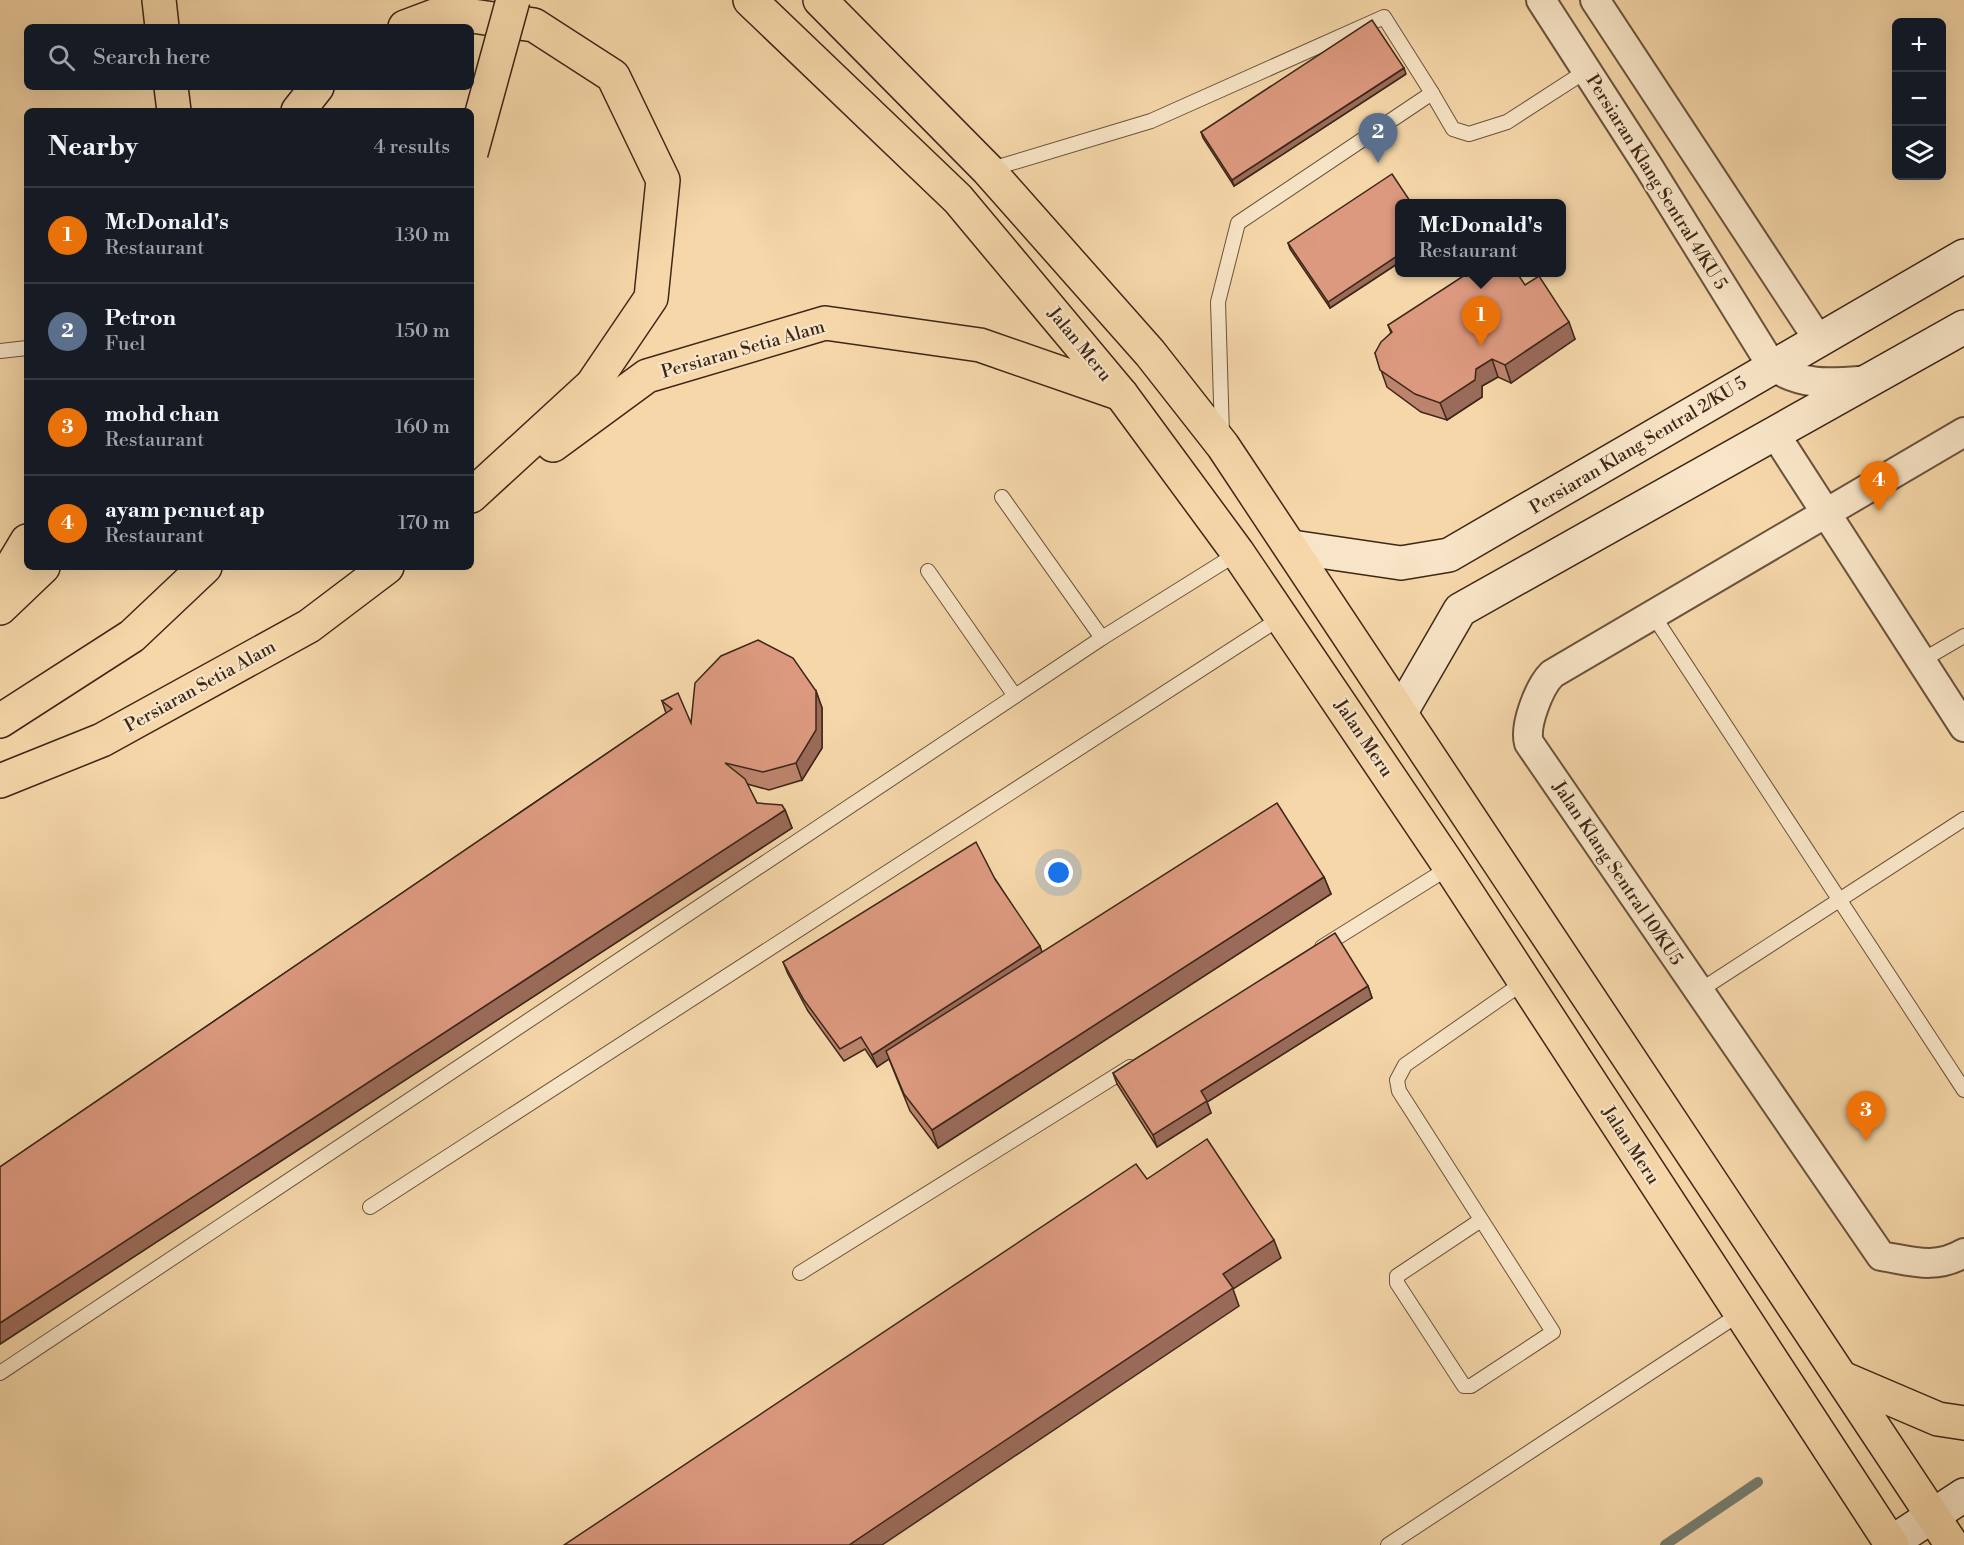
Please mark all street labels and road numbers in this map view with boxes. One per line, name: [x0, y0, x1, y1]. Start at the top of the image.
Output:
street label: Persiaran Klang Sentral 4/KU 5: [1581, 70, 1732, 294]
street label: Jalan Meru: [1042, 302, 1117, 387]
street label: Persiaran Setia Alam: [659, 315, 828, 384]
street label: Persiaran Klang Sentral 2/KU 5: [1526, 371, 1751, 519]
street label: Persiaran Setia Alam: [121, 635, 280, 738]
street label: Jalan Meru: [1329, 694, 1398, 782]
street label: Jalan Klang Sentral 10/KU5: [1547, 776, 1688, 970]
street label: Jalan Meru: [1596, 1101, 1665, 1190]

